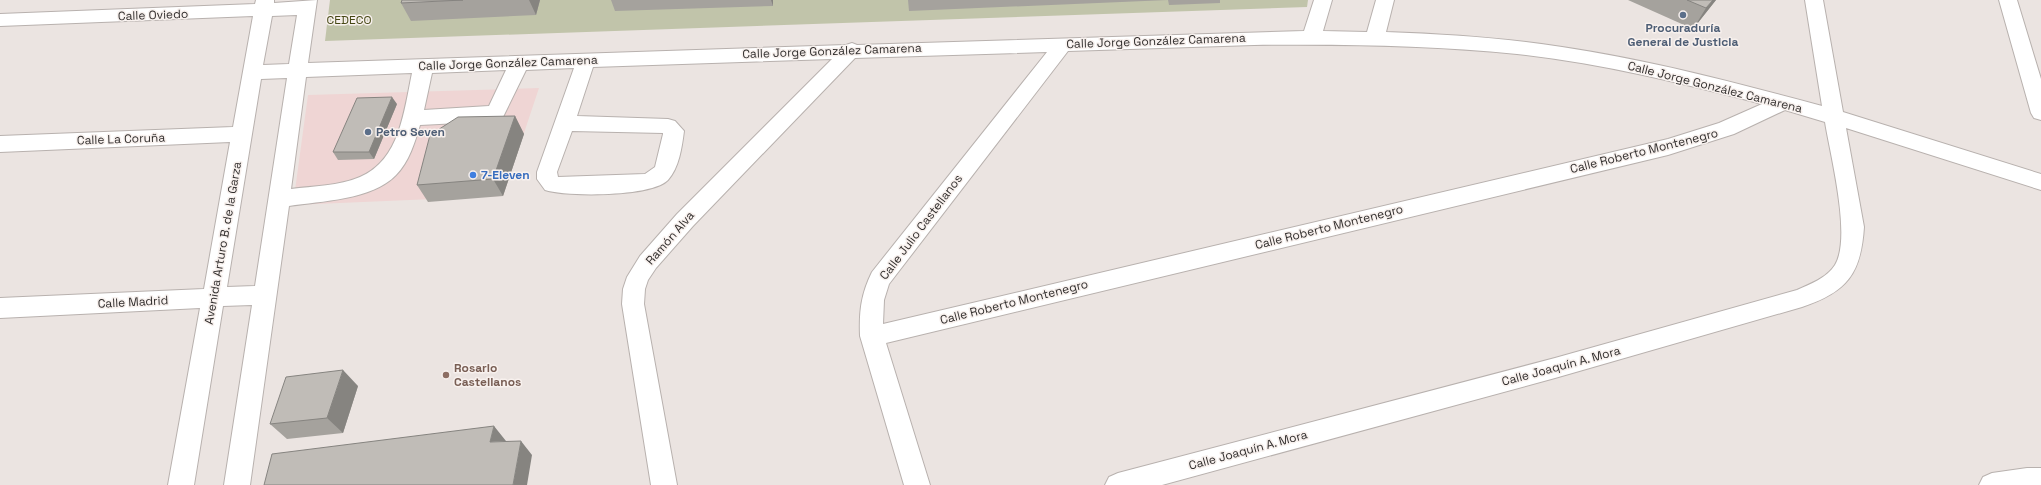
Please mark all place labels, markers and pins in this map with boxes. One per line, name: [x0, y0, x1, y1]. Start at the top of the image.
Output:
marker: Procuraduría General de Justicia: [1678, 10, 1688, 20]
place label: Procuraduría General de Justicia: [1628, 20, 1739, 50]
place label: Petro Seven: [376, 124, 445, 140]
marker: Petro Seven: [363, 127, 373, 137]
place label: 7-Eleven: [481, 167, 530, 183]
marker: 7-Eleven: [468, 170, 478, 180]
place label: Rosario Castellanos: [454, 360, 521, 390]
marker: Rosario Castellanos: [441, 370, 451, 380]

